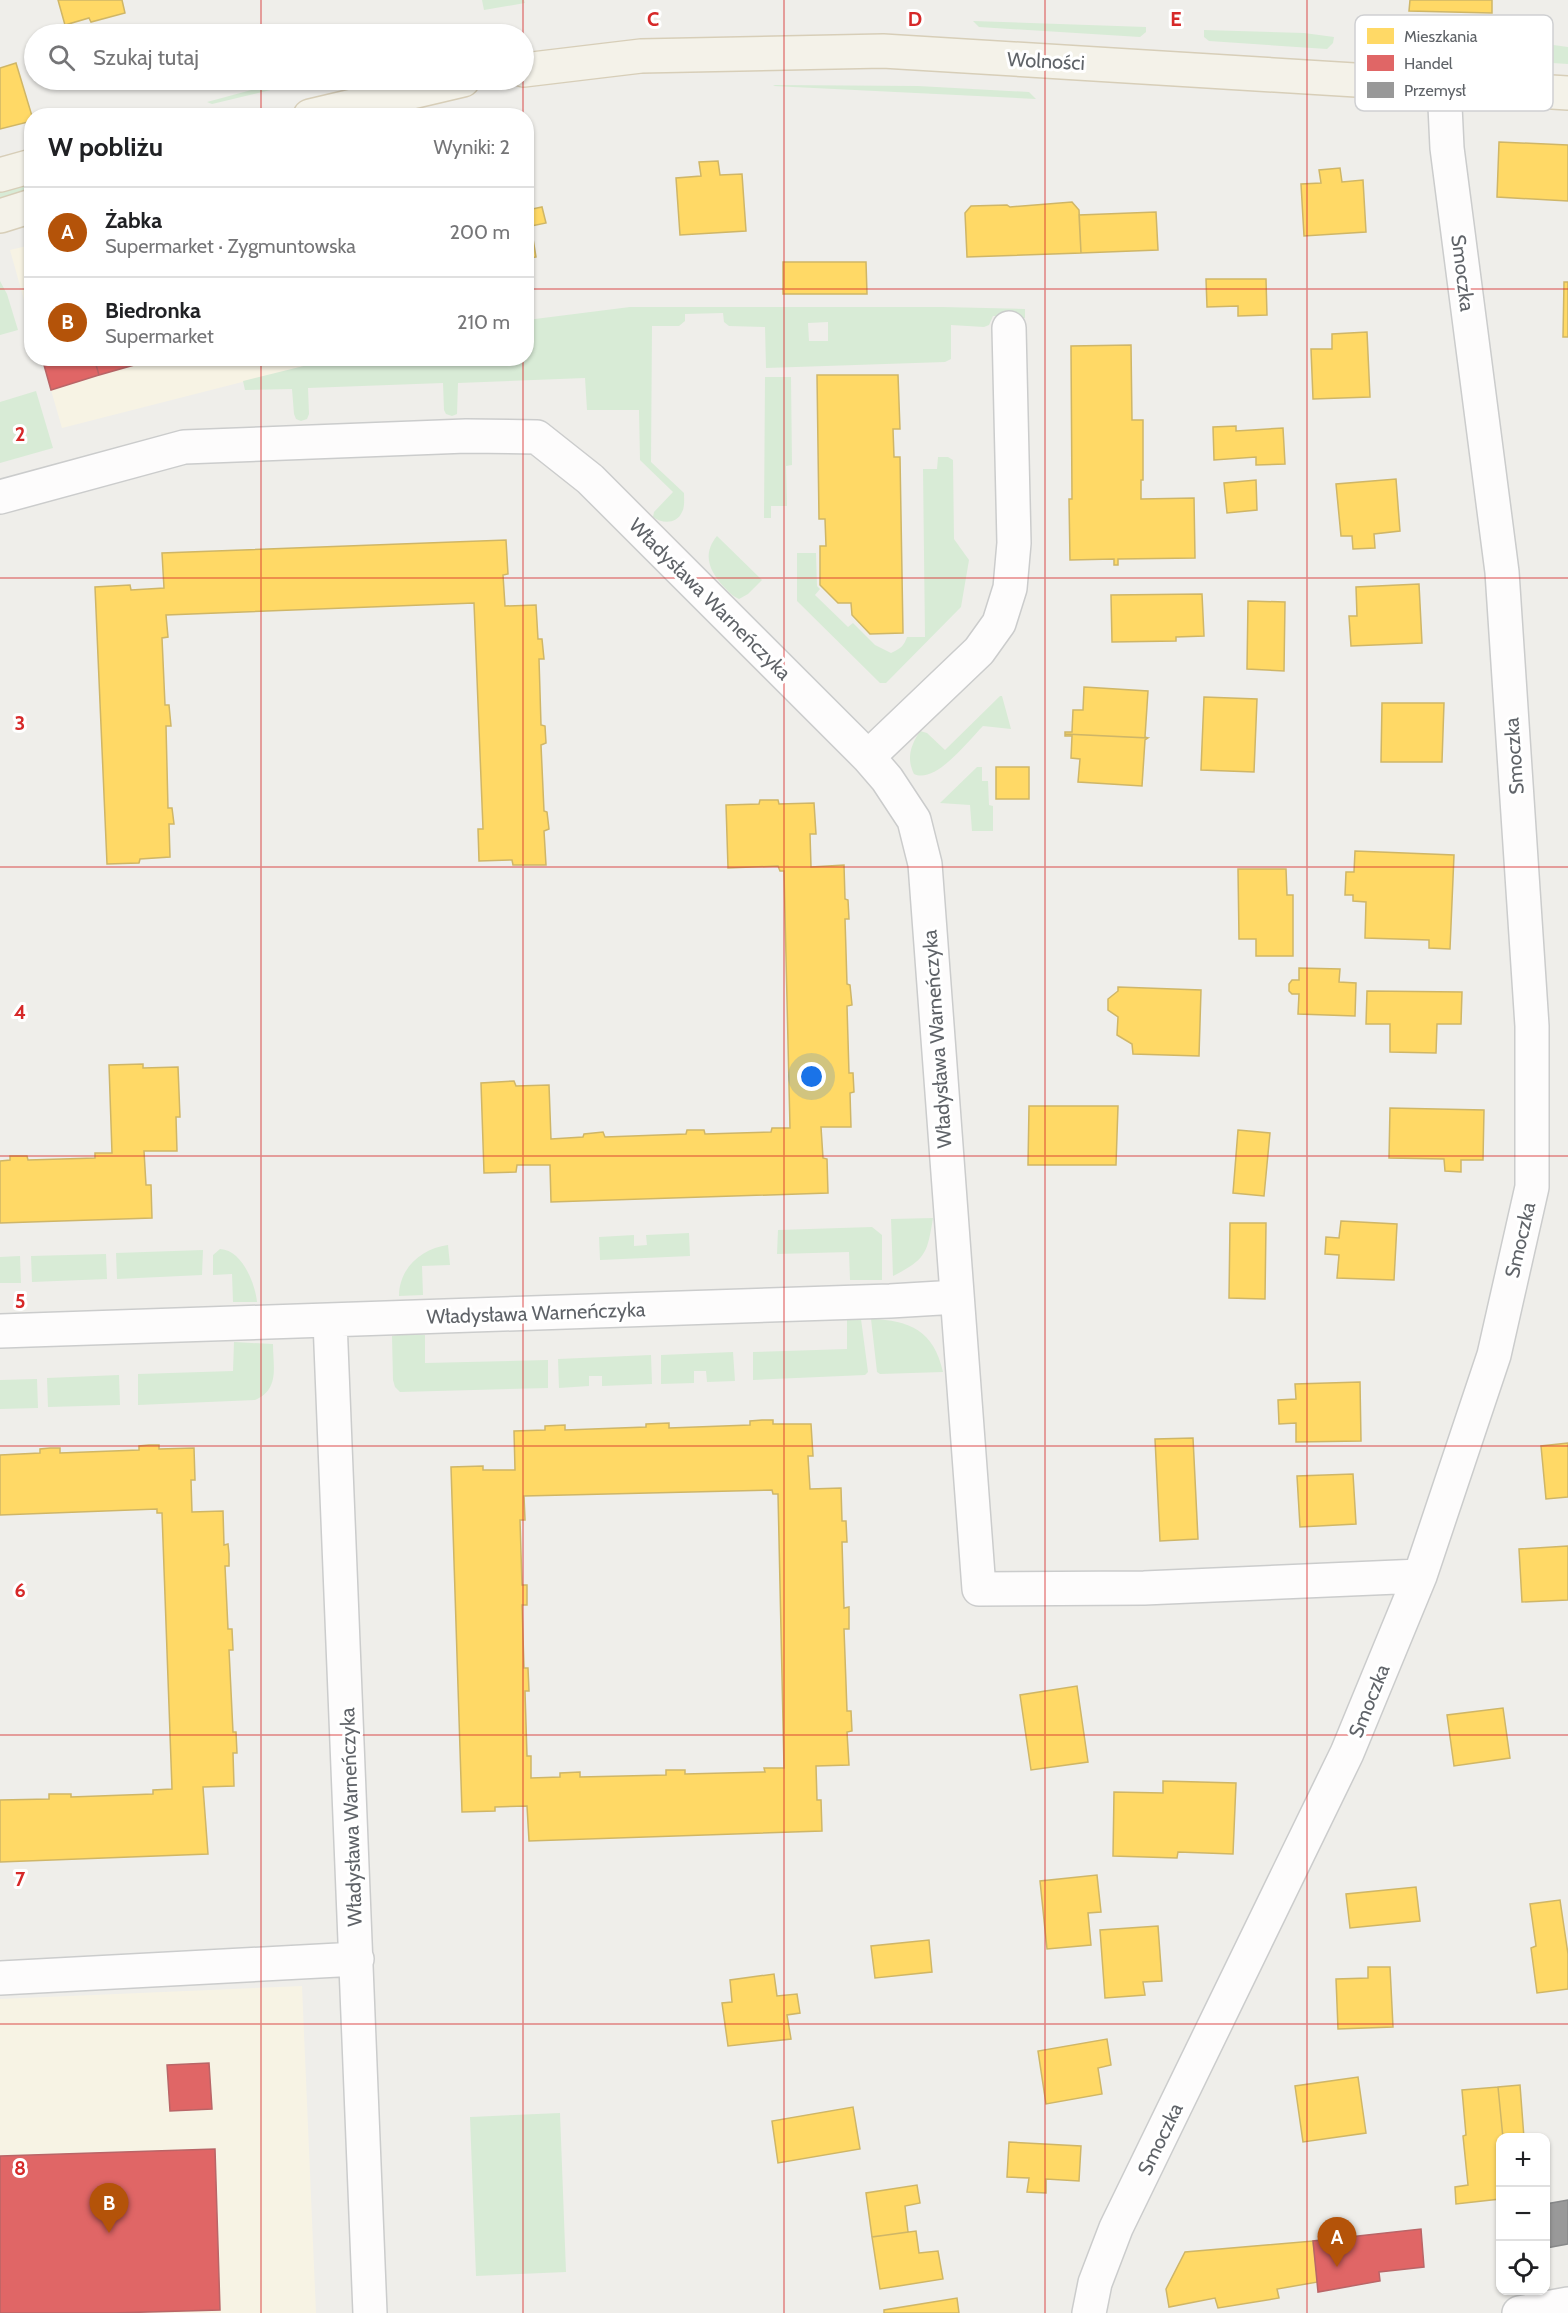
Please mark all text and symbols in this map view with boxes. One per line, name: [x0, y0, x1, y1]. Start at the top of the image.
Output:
text: C: [647, 7, 659, 31]
text: D: [908, 7, 922, 31]
text: E: [1170, 7, 1182, 31]
legend: [1355, 15, 1553, 111]
search box: [24, 24, 534, 90]
text: Mieszkania: [1404, 27, 1478, 46]
icon: search: [45, 41, 78, 74]
text: Szukaj tutaj: [93, 44, 199, 71]
street label: Wolności: [1007, 47, 1085, 75]
text: Handel: [1404, 54, 1453, 73]
text: Przemysł: [1404, 81, 1466, 100]
text: W pobliżu: [48, 131, 163, 163]
text: Wyniki: 2: [433, 135, 510, 159]
text: Żabka: [105, 207, 162, 234]
text: A: [61, 220, 74, 244]
text: 200 m: [450, 220, 510, 244]
street label: Smoczka: [1446, 233, 1480, 313]
text: Supermarket · Zygmuntowska: [105, 234, 356, 258]
text: Biedronka: [105, 297, 201, 324]
text: B: [61, 310, 74, 334]
text: 210 m: [457, 310, 510, 334]
text: Supermarket: [105, 324, 214, 348]
text: 2: [15, 422, 25, 446]
street label: Władysława Warneńczyka: [624, 513, 796, 685]
text: 3: [15, 711, 25, 735]
street label: Smoczka: [1499, 716, 1529, 795]
street label: Władysława Warneńczyka: [917, 929, 957, 1149]
text: 4: [14, 1000, 26, 1024]
your location: [797, 1062, 826, 1091]
street label: Smoczka: [1500, 1199, 1540, 1280]
text: 5: [15, 1289, 25, 1313]
street label: Władysława Warneńczyka: [426, 1297, 646, 1329]
text: 6: [14, 1578, 26, 1602]
street label: Smoczka: [1343, 1660, 1395, 1741]
street label: Władysława Warneńczyka: [335, 1707, 367, 1927]
text: 7: [15, 1867, 26, 1891]
street label: Smoczka: [1132, 2099, 1188, 2179]
map controls: [1496, 2133, 1550, 2295]
button: +: [1496, 2133, 1550, 2187]
text: 8: [14, 2156, 26, 2180]
pin: B: [90, 2184, 128, 2233]
button: −: [1496, 2187, 1550, 2241]
pin: A: [1318, 2218, 1356, 2267]
button: locate: [1496, 2241, 1550, 2295]

